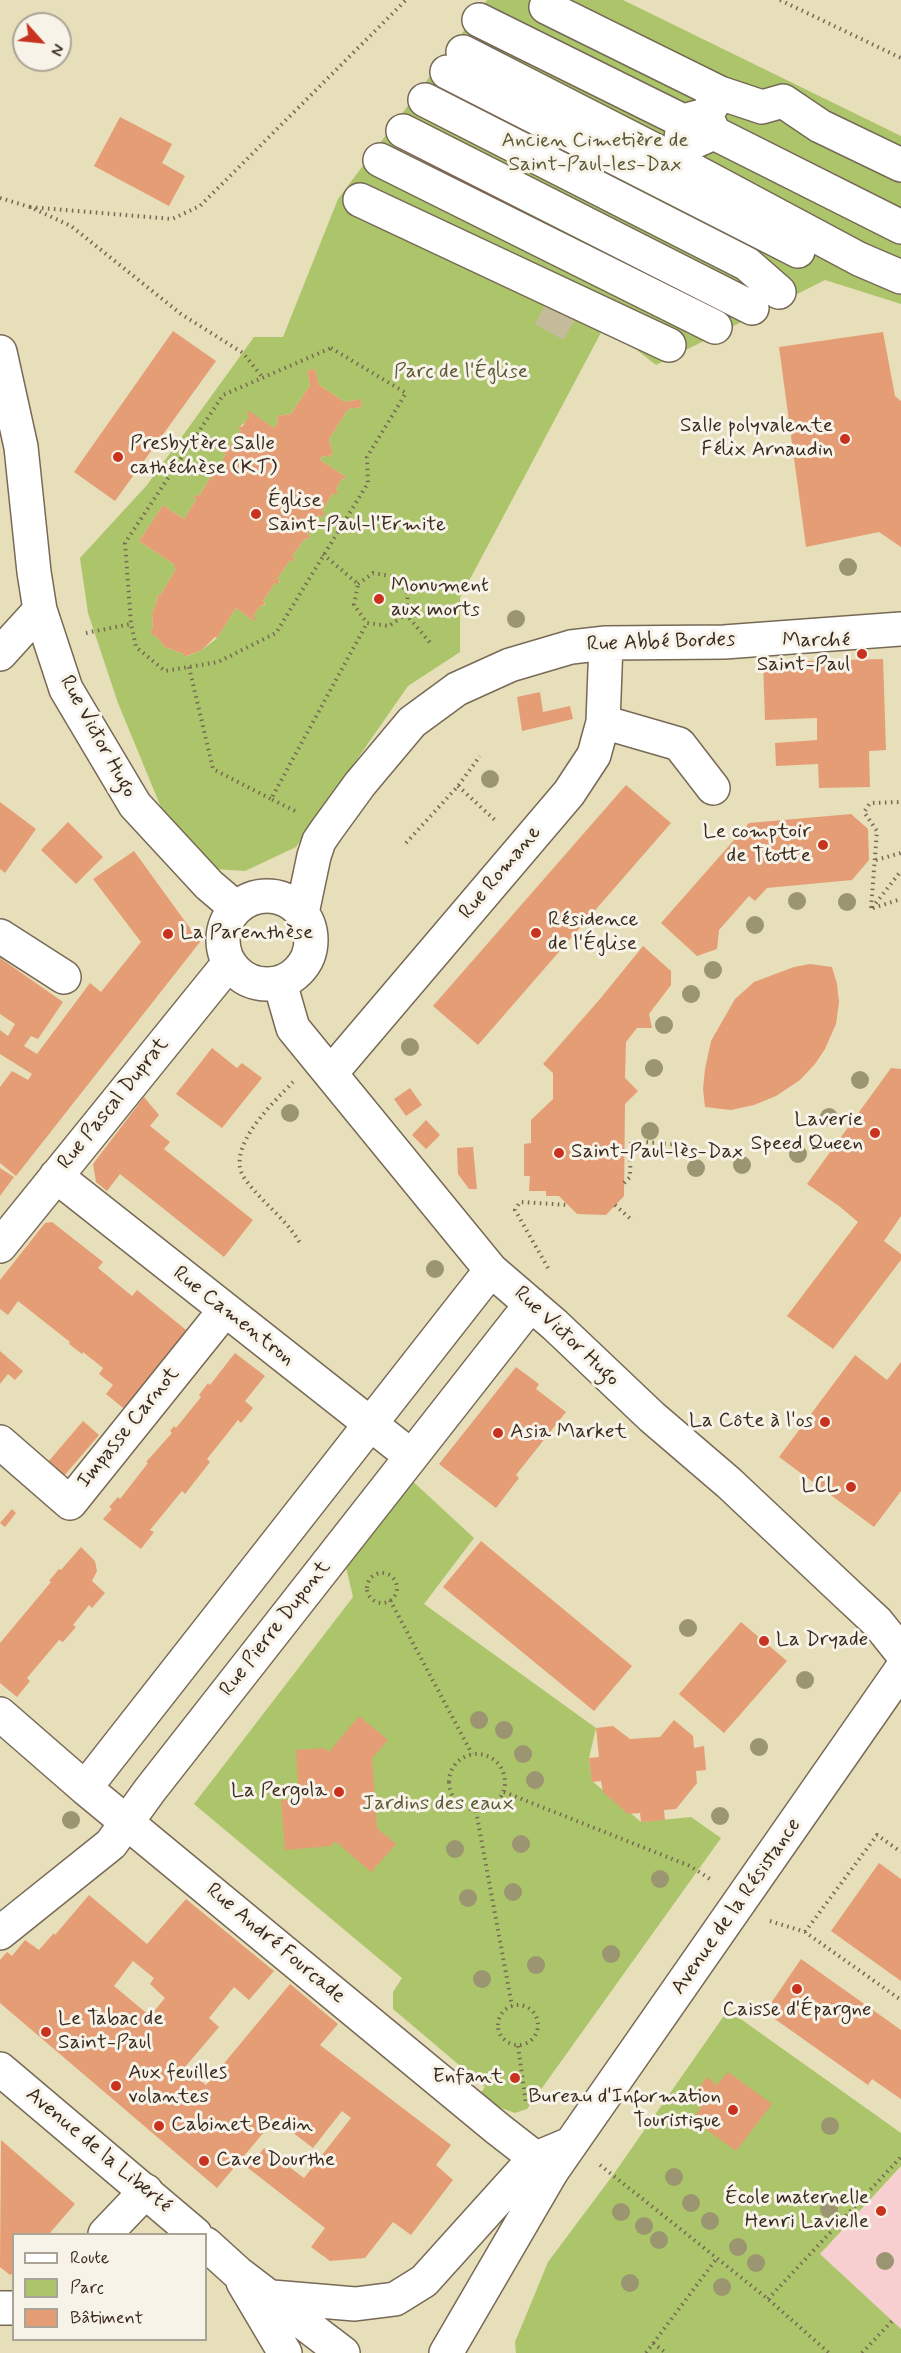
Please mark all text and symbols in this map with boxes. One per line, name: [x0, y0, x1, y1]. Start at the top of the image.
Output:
north arrow: [12, 12, 72, 72]
text: N: [45, 40, 68, 59]
park label: Ancien Cimetière de Saint-Paul-les-Dax: [501, 129, 689, 179]
park label: Parc de l'Église: [394, 360, 528, 386]
place label: Salle polyvalente Félix Arnaudin: [680, 414, 833, 464]
place label: Presbytère Salle cathéchèse (KT): [130, 432, 277, 482]
marker: Salle polyvalente Félix Arnaudin: [838, 432, 852, 446]
marker: Presbytère Salle cathéchèse (KT): [111, 450, 125, 464]
place label: Église Saint-Paul-l'Ermite: [268, 489, 446, 539]
marker: Église Saint-Paul-l'Ermite: [249, 507, 263, 521]
place label: Monument aux morts: [391, 574, 489, 624]
marker: Monument aux morts: [372, 592, 386, 606]
street label: Rue Abbé Bordes: [586, 628, 736, 658]
place label: Marché Saint-Paul: [757, 629, 850, 679]
marker: Marché Saint-Paul: [855, 647, 869, 661]
street label: Rue Victor Hugo: [53, 672, 141, 802]
place label: Le comptoir de Ttotte: [703, 820, 811, 870]
street label: Rue Romane: [455, 821, 547, 925]
marker: Le comptoir de Ttotte: [816, 838, 830, 852]
place label: Résidence de l'Église: [548, 908, 639, 958]
place label: La Parenthèse: [180, 921, 313, 947]
marker: Résidence de l'Église: [529, 926, 543, 940]
marker: La Parenthèse: [161, 927, 175, 941]
street label: Rue Pascal Duprat: [53, 1033, 175, 1175]
place label: Laverie Speed Queen: [751, 1108, 863, 1158]
marker: Laverie Speed Queen: [868, 1126, 882, 1140]
place label: Saint-Paul-lès-Dax: [571, 1140, 743, 1166]
marker: Saint-Paul-lès-Dax: [552, 1146, 566, 1160]
street label: Rue Camentron: [167, 1262, 299, 1372]
street label: Rue Victor Hugo: [508, 1282, 624, 1392]
street label: Impasse Carnot: [72, 1362, 186, 1494]
place label: La Côte à l'os: [689, 1409, 813, 1435]
marker: La Côte à l'os: [818, 1415, 832, 1429]
place label: Asia Market: [510, 1420, 627, 1446]
marker: Asia Market: [491, 1426, 505, 1440]
place label: LCL: [801, 1474, 839, 1500]
marker: LCL: [844, 1480, 858, 1494]
street label: Rue Pierre Dupont: [215, 1556, 337, 1702]
place label: La Dryade: [776, 1628, 868, 1654]
marker: La Dryade: [757, 1634, 771, 1648]
place label: La Pergola: [231, 1779, 327, 1805]
marker: La Pergola: [332, 1785, 346, 1799]
park label: Jardins des eaux: [362, 1792, 514, 1818]
street label: Avenue de la Résistance: [667, 1814, 807, 2000]
street label: Rue André Fourcade: [200, 1878, 350, 2010]
marker: Caisse d'Épargne: [790, 1982, 804, 1996]
place label: Caisse d'Épargne: [722, 1998, 872, 2024]
place label: Le Tabac de Saint-Paul: [58, 2007, 163, 2057]
marker: Le Tabac de Saint-Paul: [39, 2025, 53, 2039]
place label: Aux feuilles volantes: [128, 2061, 227, 2111]
place label: Enfant: [433, 2065, 503, 2091]
marker: Enfant: [508, 2071, 522, 2085]
marker: Aux feuilles volantes: [109, 2079, 123, 2093]
street label: Avenue de la Liberté: [20, 2083, 176, 2219]
place label: Bureau d'Information Touristique: [528, 2085, 721, 2135]
marker: Bureau d'Information Touristique: [726, 2103, 740, 2117]
place label: Cabinet Bedin: [171, 2113, 313, 2139]
marker: Cabinet Bedin: [152, 2119, 166, 2133]
place label: Cave Dourthe: [216, 2148, 335, 2174]
marker: Cave Dourthe: [197, 2154, 211, 2168]
place label: École maternelle Henri Lavielle: [725, 2186, 869, 2236]
marker: École maternelle Henri Lavielle: [874, 2204, 888, 2218]
legend: [12, 2233, 207, 2341]
text: Route: [70, 2246, 109, 2270]
text: Parc: [70, 2276, 104, 2300]
text: Bâtiment: [70, 2306, 143, 2330]

